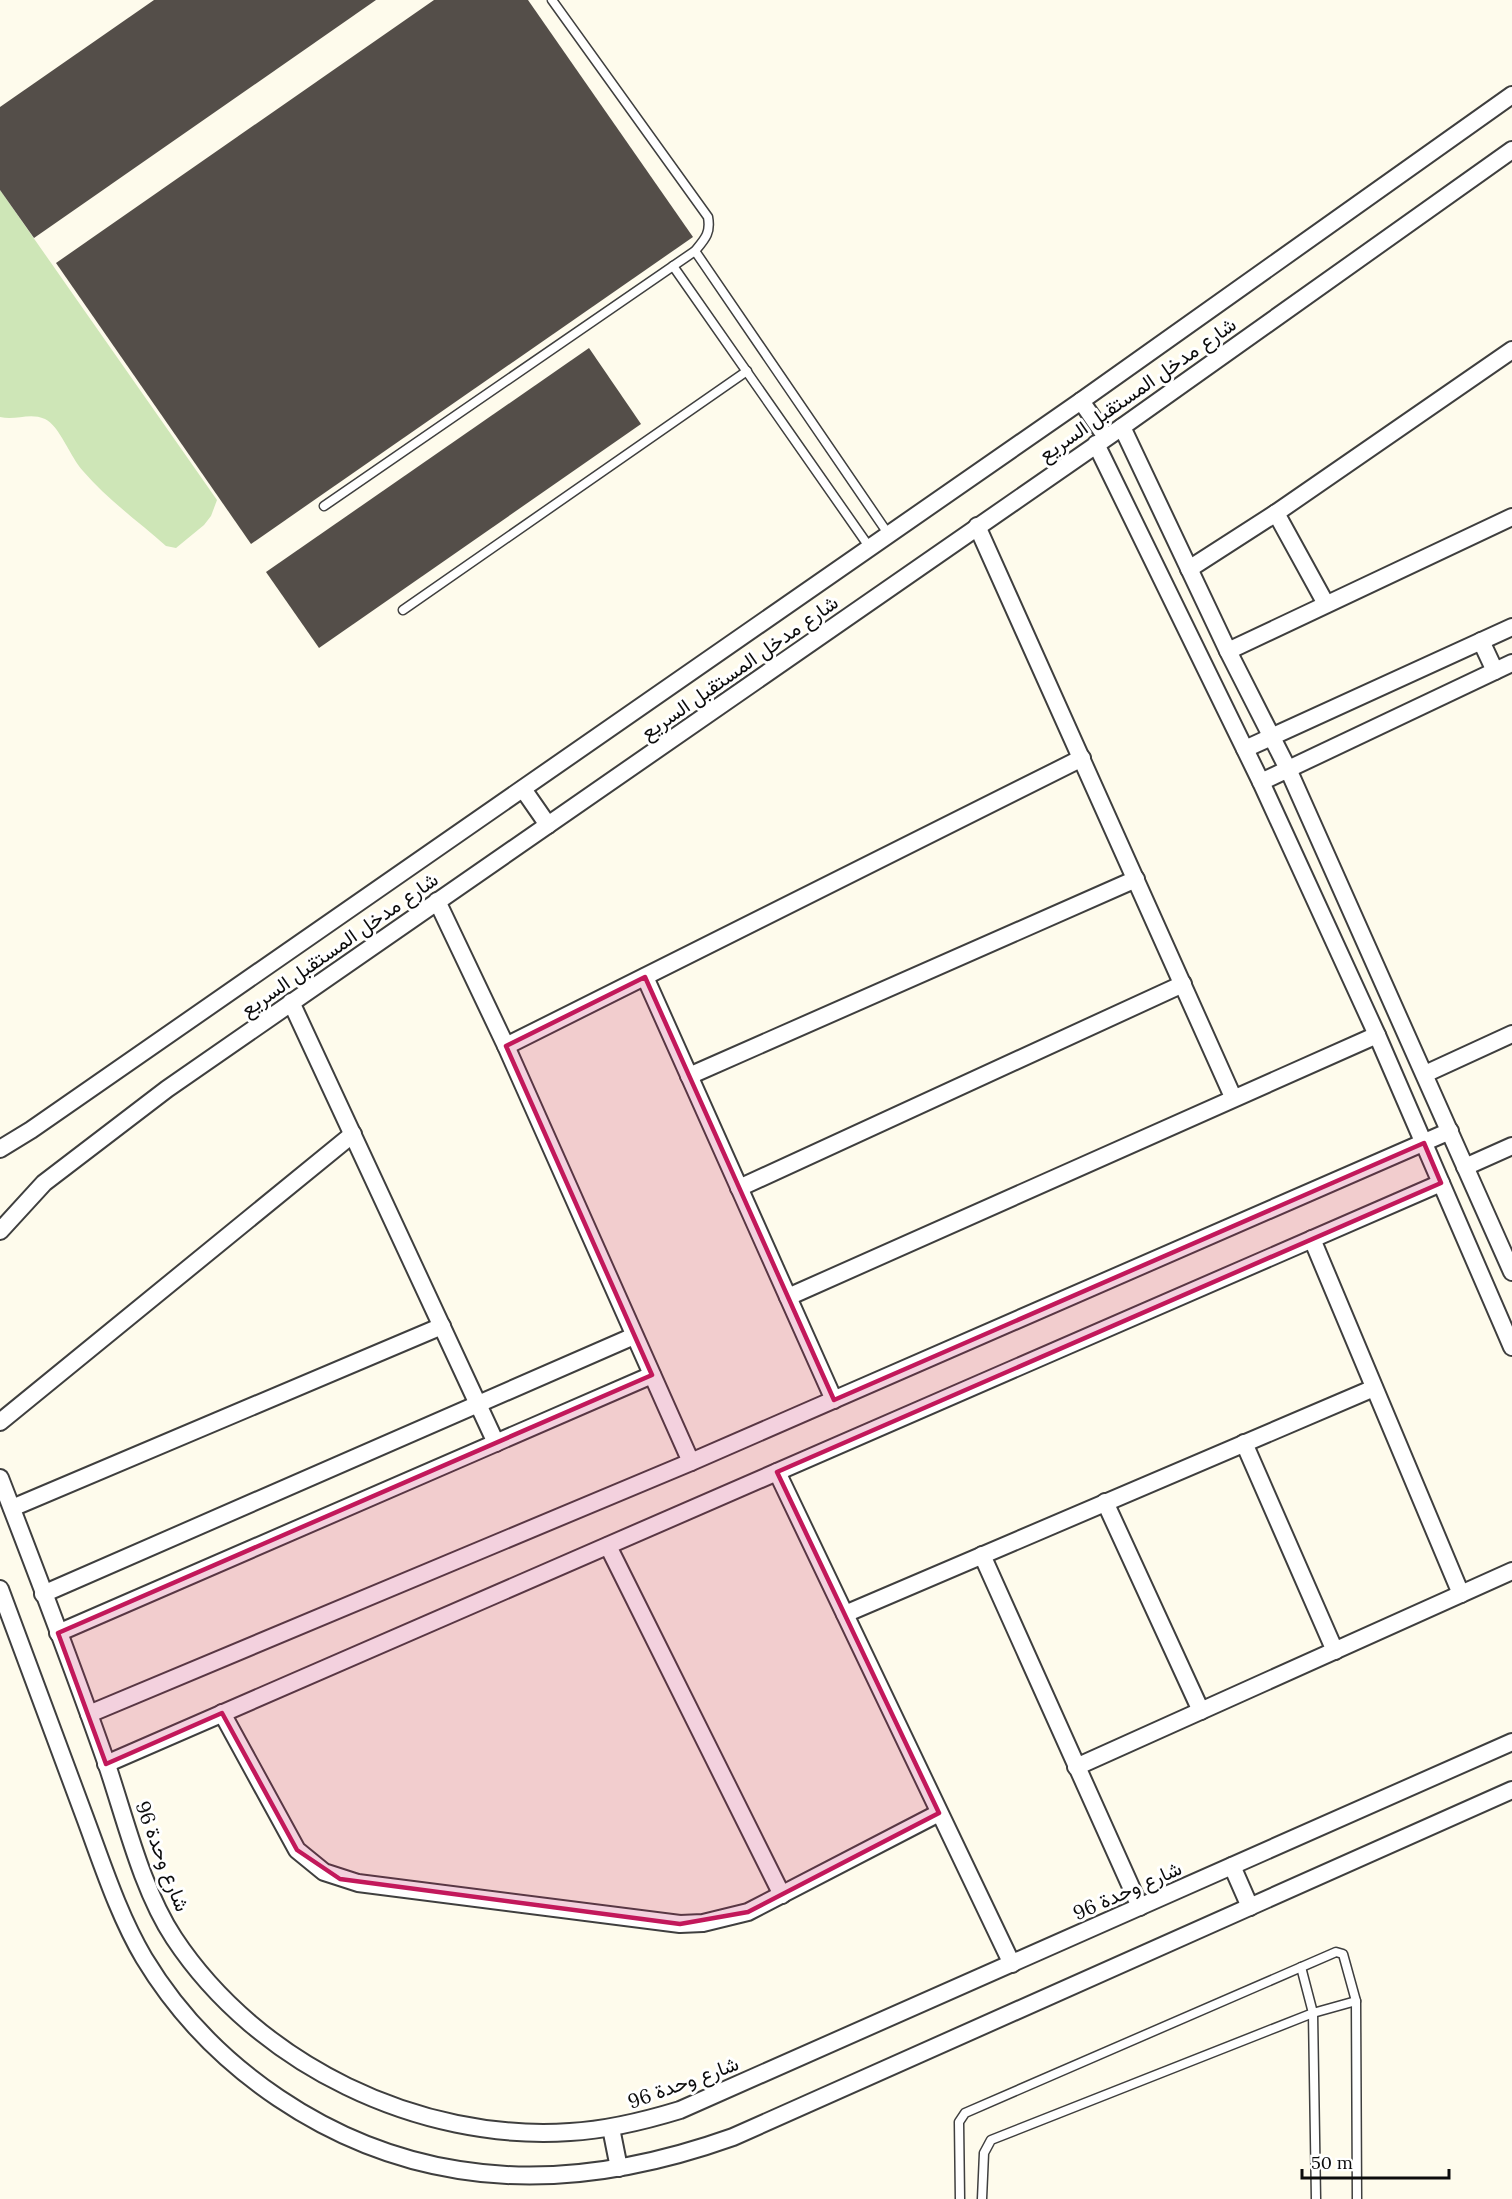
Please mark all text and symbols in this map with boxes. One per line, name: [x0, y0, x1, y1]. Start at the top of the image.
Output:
street label: شارع مدخل المستقبل السريع: [1034, 311, 1242, 468]
street label: شارع مدخل المستقبل السريع: [636, 589, 844, 746]
street label: شارع مدخل المستقبل السريع: [236, 866, 444, 1023]
street label: شارع وحدة 96: [129, 1797, 195, 1915]
street label: شارع وحدة 96: [1069, 1855, 1186, 1927]
street label: شارع وحدة 96: [624, 2050, 743, 2115]
scale bar: [1302, 2142, 1449, 2180]
text: 50 m: [1311, 2151, 1353, 2174]

